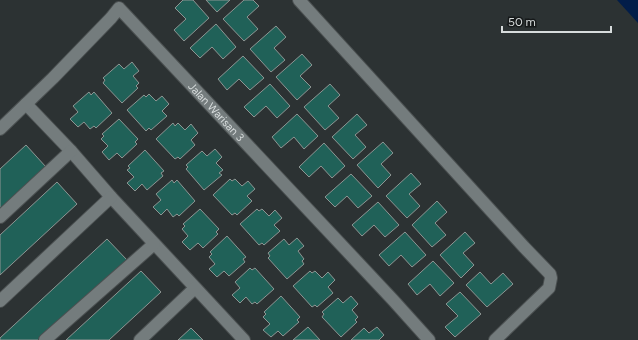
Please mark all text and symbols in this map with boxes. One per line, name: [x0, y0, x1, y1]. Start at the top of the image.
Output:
scale bar: [502, 8, 611, 34]
text: 50 m: [508, 15, 536, 29]
street label: Jalan Warisan 3: [185, 80, 247, 144]

